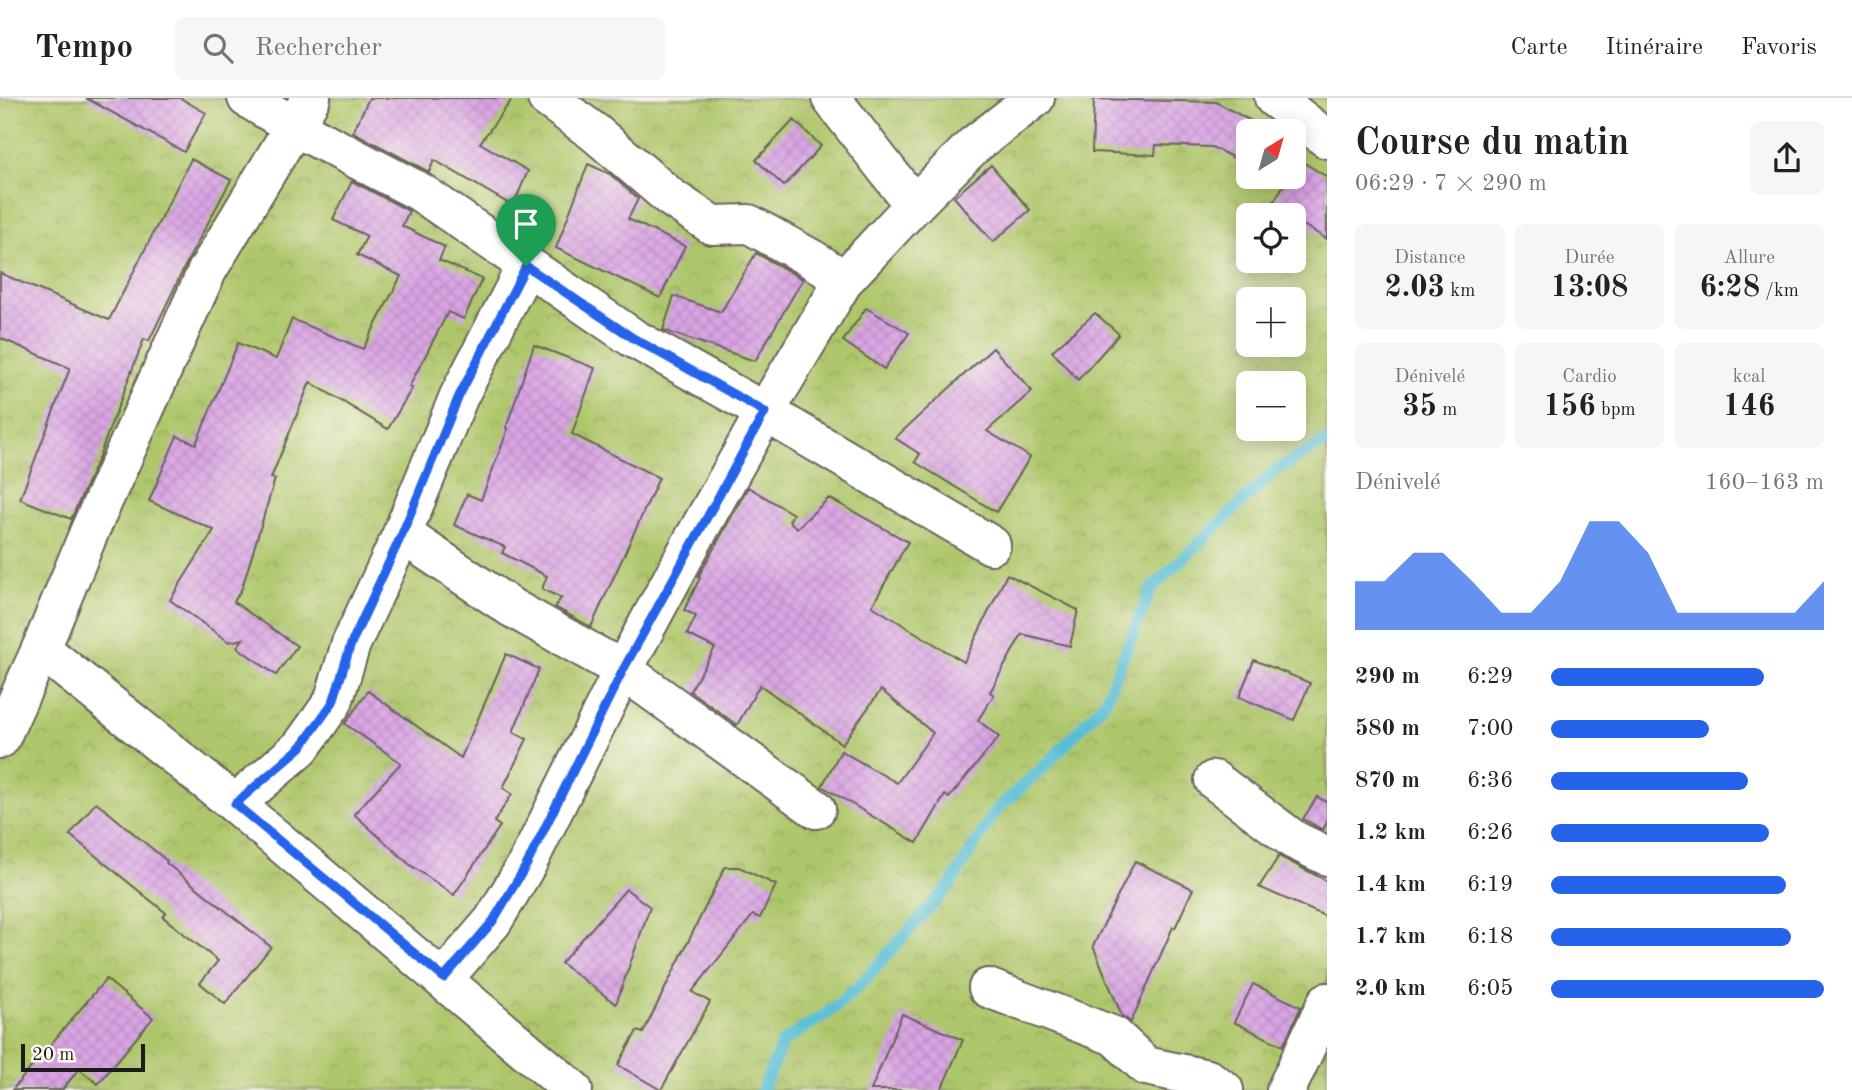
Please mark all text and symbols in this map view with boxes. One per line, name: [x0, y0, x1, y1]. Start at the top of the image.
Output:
search box: [175, 17, 665, 80]
icon: search: [199, 29, 237, 67]
text: Tempo: [35, 32, 133, 65]
text: Rechercher: [255, 35, 382, 61]
text: Carte: [1510, 36, 1568, 60]
text: Itinéraire: [1606, 36, 1703, 60]
text: Favoris: [1741, 36, 1817, 60]
north arrow: [1236, 119, 1306, 189]
map controls: [1236, 119, 1306, 441]
button: share: [1750, 121, 1824, 195]
text: Course du matin: [1355, 125, 1629, 163]
text: 06:29 · 7 × 290 m: [1355, 172, 1547, 195]
pin: [496, 194, 556, 266]
button: locate: [1236, 203, 1306, 273]
icon: arrive: [507, 205, 545, 243]
text: Distance: [1394, 249, 1466, 268]
text: Durée: [1564, 249, 1615, 268]
text: Allure: [1723, 249, 1775, 268]
text: 2.03: [1384, 273, 1445, 303]
text: 13:08: [1550, 273, 1628, 303]
text: 6:28: [1699, 273, 1760, 303]
text: km: [1445, 282, 1475, 301]
text: /km: [1760, 282, 1799, 301]
button: +: [1236, 287, 1306, 357]
text: Dénivelé: [1394, 368, 1465, 387]
text: Cardio: [1562, 368, 1617, 387]
text: kcal: [1733, 368, 1766, 387]
button: −: [1236, 371, 1306, 441]
text: 35: [1402, 392, 1437, 422]
text: 156: [1543, 392, 1596, 422]
text: 146: [1723, 392, 1775, 422]
text: m: [1437, 401, 1457, 420]
text: bpm: [1596, 401, 1636, 420]
text: Dénivelé: [1355, 471, 1441, 494]
text: 160–163 m: [1705, 471, 1824, 494]
text: 290 m: [1355, 665, 1420, 688]
text: 6:29: [1467, 665, 1513, 688]
text: 580 m: [1355, 717, 1420, 740]
text: 7:00: [1467, 717, 1513, 740]
text: 870 m: [1355, 769, 1420, 792]
text: 6:36: [1467, 769, 1513, 792]
text: 1.2 km: [1355, 821, 1426, 844]
text: 6:26: [1467, 821, 1513, 844]
text: 1.4 km: [1355, 873, 1426, 896]
text: 6:19: [1467, 873, 1513, 896]
text: 1.7 km: [1355, 925, 1426, 948]
text: 6:18: [1467, 925, 1513, 948]
text: 2.0 km: [1355, 977, 1426, 1000]
text: 6:05: [1467, 977, 1513, 1000]
scale bar: [21, 1041, 145, 1073]
text: 20 m: [32, 1046, 74, 1065]

